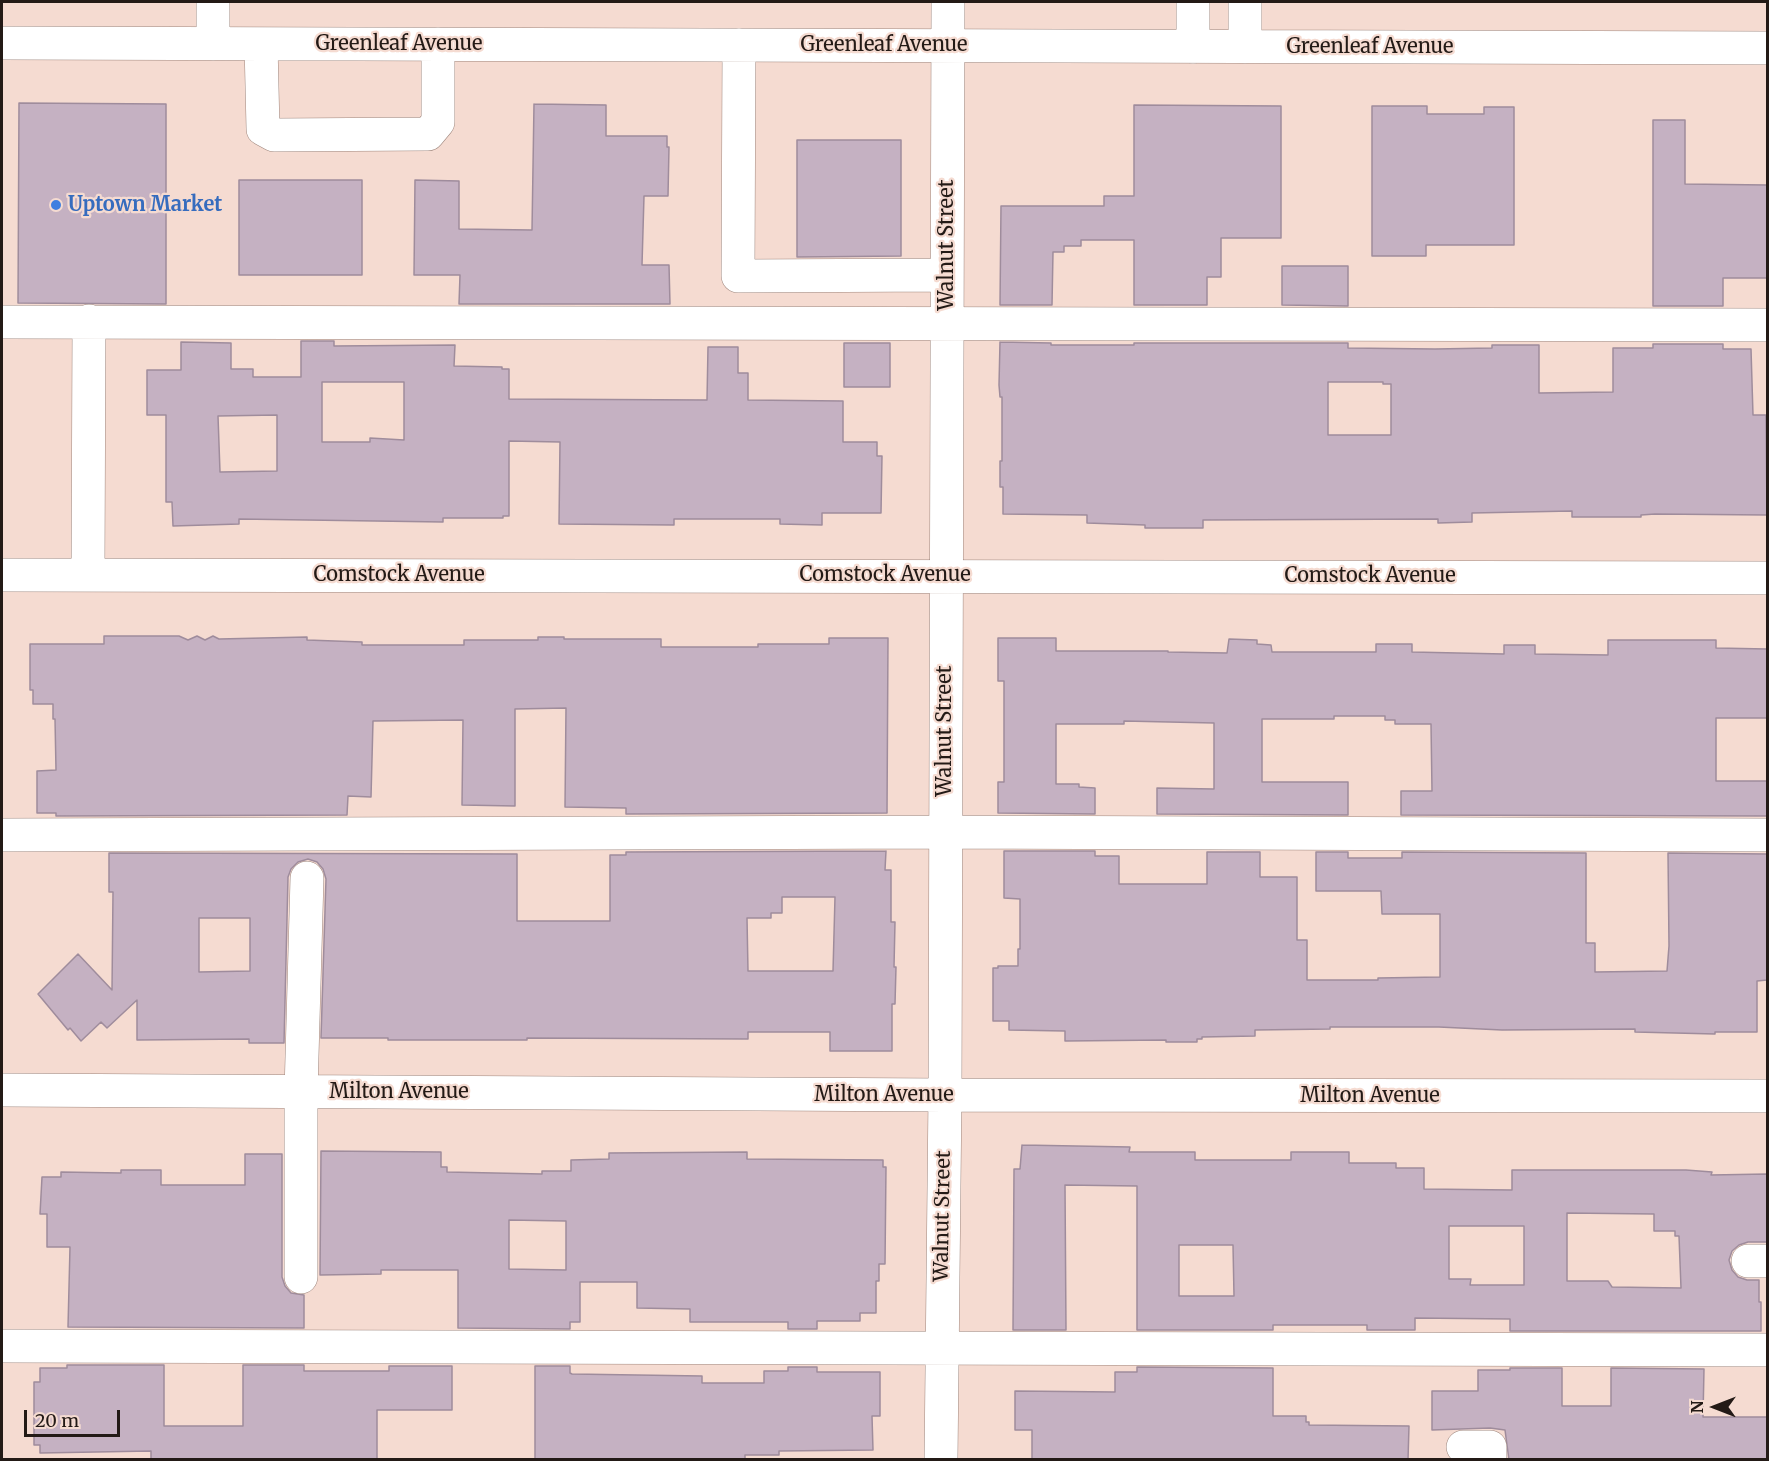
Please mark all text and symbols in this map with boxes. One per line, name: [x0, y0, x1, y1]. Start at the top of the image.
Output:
street label: Greenleaf Avenue: [316, 32, 482, 56]
street label: Greenleaf Avenue: [801, 33, 967, 57]
street label: Greenleaf Avenue: [1287, 35, 1453, 59]
street label: Walnut Street: [935, 179, 959, 311]
place label: Uptown Market: [68, 193, 222, 217]
marker: Uptown Market: [49, 198, 63, 212]
street label: Comstock Avenue: [313, 563, 485, 587]
street label: Comstock Avenue: [799, 563, 971, 587]
street label: Comstock Avenue: [1284, 564, 1456, 588]
street label: Walnut Street: [933, 665, 957, 797]
street label: Milton Avenue: [329, 1080, 469, 1104]
street label: Milton Avenue: [814, 1083, 954, 1107]
street label: Milton Avenue: [1300, 1084, 1440, 1108]
street label: Walnut Street: [930, 1150, 956, 1282]
north arrow: [1685, 1377, 1745, 1437]
scale bar: [27, 1398, 123, 1436]
text: N: [1687, 1401, 1707, 1413]
text: 20 m: [35, 1409, 79, 1432]

